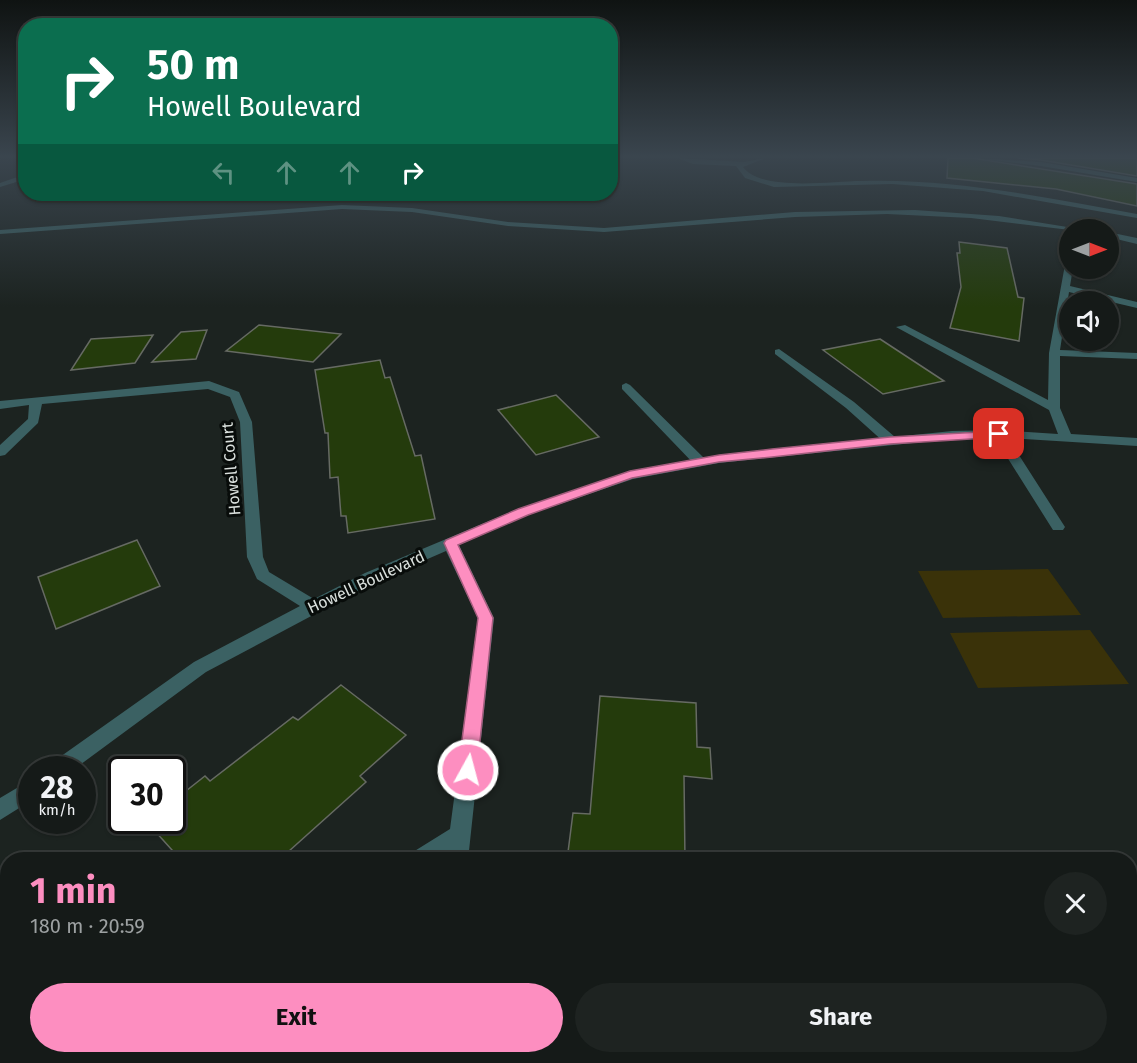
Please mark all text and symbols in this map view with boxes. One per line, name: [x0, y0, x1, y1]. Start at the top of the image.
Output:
text: 50 m: [147, 40, 240, 90]
icon: right: [48, 42, 126, 120]
text: Howell Boulevard: [147, 91, 362, 123]
icon: left: [207, 156, 240, 189]
icon: ahead: [270, 156, 303, 189]
icon: ahead: [333, 156, 366, 189]
icon: right: [396, 156, 429, 189]
north arrow: [1059, 219, 1119, 279]
map controls: [1059, 219, 1119, 351]
button: sound: [1059, 291, 1119, 351]
pin: [973, 408, 1024, 459]
icon: arrive: [982, 417, 1015, 450]
street label: Howell Court: [217, 421, 245, 516]
street label: Howell Boulevard: [304, 546, 428, 618]
position arrow: [436, 738, 500, 802]
speed limit sign: 30: [108, 756, 186, 834]
text: 28: [41, 770, 73, 806]
text: km/h: [38, 801, 76, 819]
text: 1 min: [30, 869, 117, 913]
button: close: [1044, 872, 1107, 935]
text: 180 m · 20:59: [30, 914, 145, 938]
button: Exit: [30, 983, 563, 1052]
button: Share: [575, 983, 1107, 1052]

